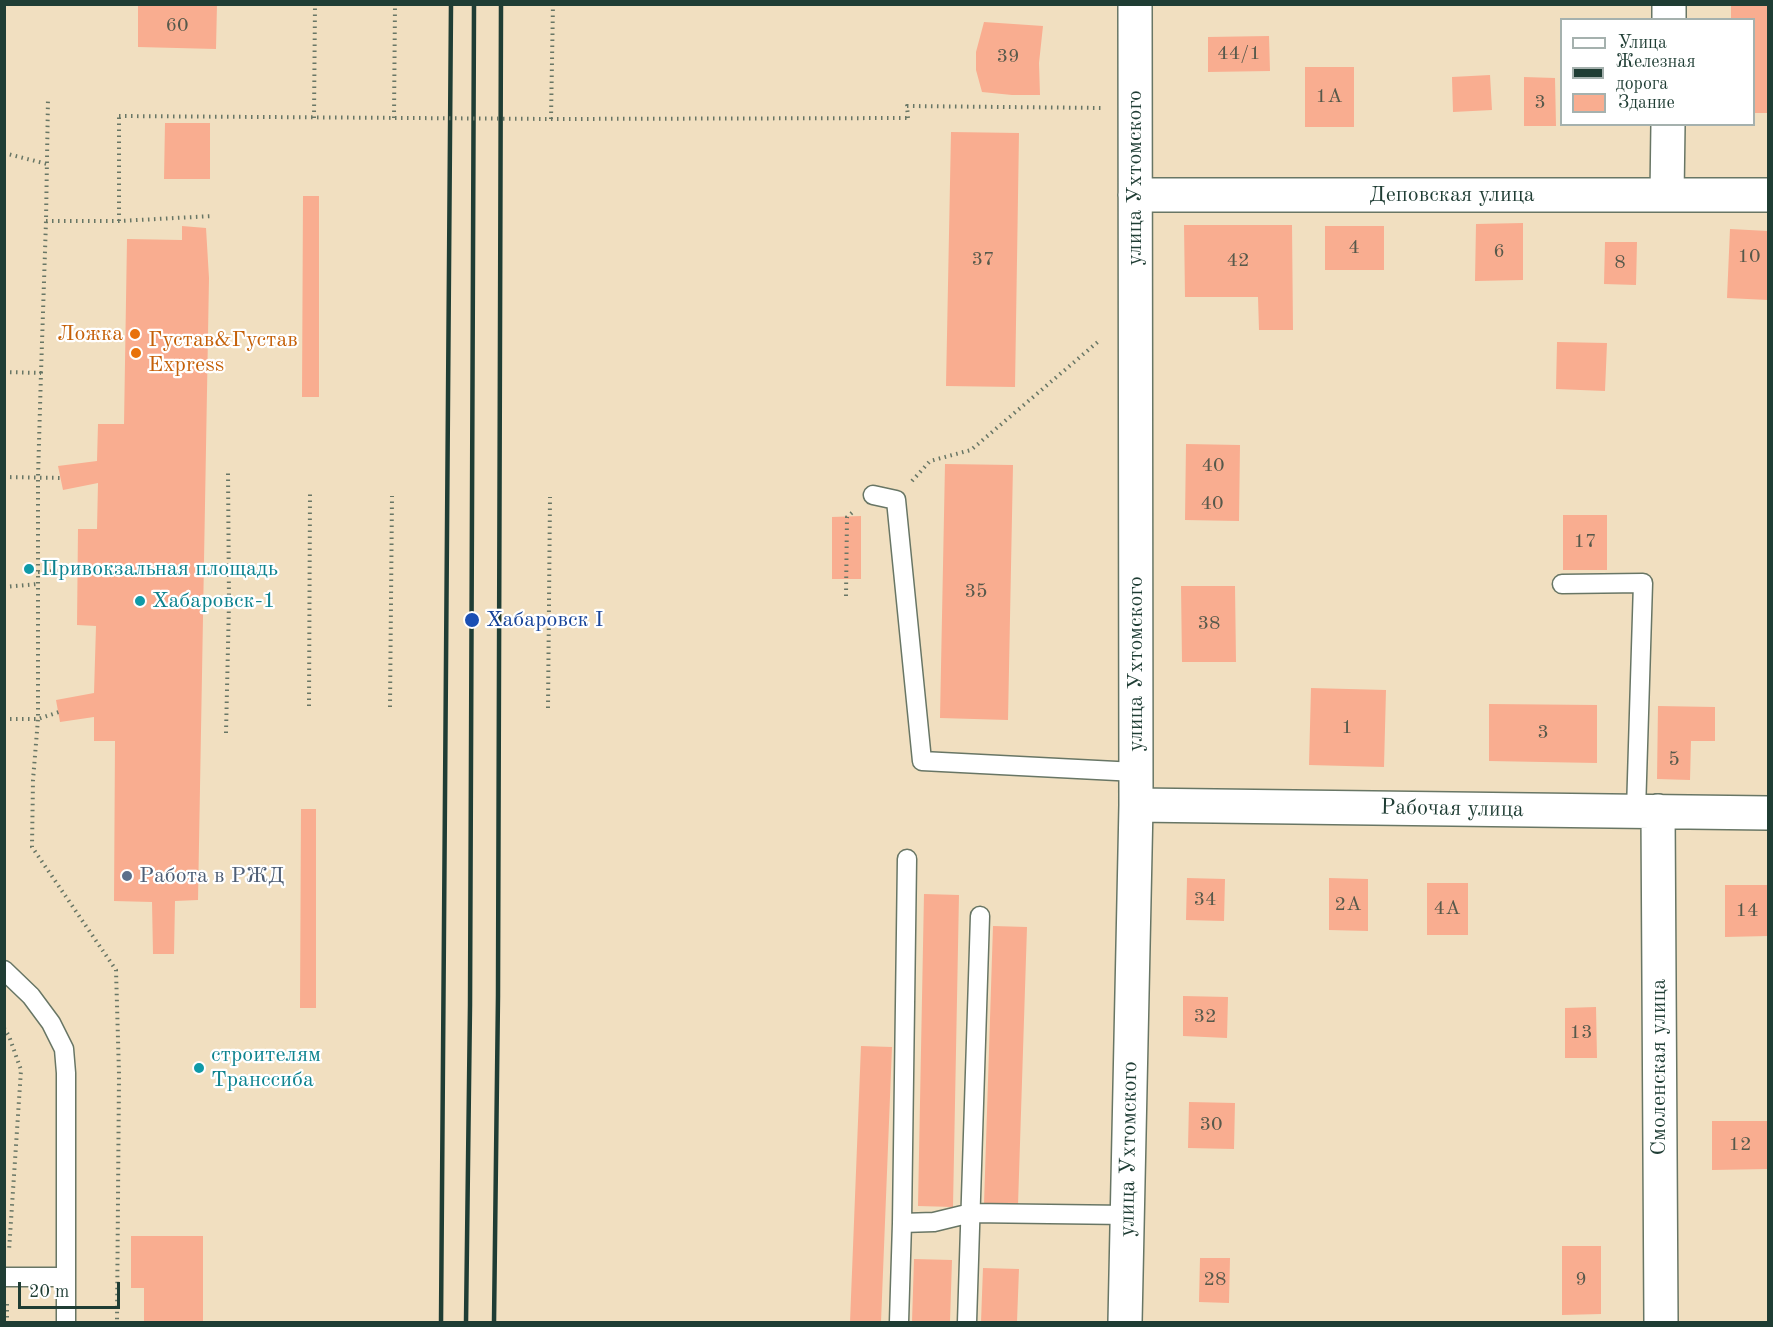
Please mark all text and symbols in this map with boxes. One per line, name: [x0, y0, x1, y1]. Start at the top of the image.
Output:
house number: 60: [165, 14, 189, 38]
legend: [1560, 18, 1755, 126]
text: Улица: [1618, 34, 1667, 52]
house number: 44/1: [1217, 42, 1261, 66]
house number: 39: [996, 45, 1020, 69]
text: Железная дорога: [1616, 53, 1696, 93]
house number: 1А: [1316, 85, 1342, 109]
street label: улица Ухтомского: [1122, 90, 1148, 266]
house number: 3: [1534, 91, 1546, 115]
text: Здание: [1618, 94, 1675, 112]
street label: Деповская улица: [1369, 182, 1535, 208]
house number: 4: [1348, 236, 1360, 260]
house number: 6: [1493, 240, 1505, 264]
house number: 10: [1737, 245, 1761, 269]
house number: 37: [971, 248, 995, 272]
house number: 42: [1226, 249, 1250, 273]
house number: 8: [1614, 251, 1626, 275]
place label: Ложка: [57, 321, 123, 347]
marker: Ложка: [128, 327, 142, 341]
place label: Густав&Густав Express: [148, 327, 298, 378]
marker: Густав&Густав Express: [129, 346, 143, 360]
house number: 40: [1201, 454, 1225, 478]
house number: 40: [1200, 492, 1224, 516]
house number: 17: [1573, 530, 1597, 554]
place label: Привокзальная площадь: [41, 556, 278, 582]
marker: Привокзальная площадь: [22, 562, 36, 576]
street label: улица Ухтомского: [1123, 576, 1149, 752]
house number: 35: [964, 580, 988, 604]
place label: Хабаровск-1: [152, 588, 276, 614]
marker: Хабаровск-1: [133, 594, 147, 608]
place label: Хабаровск I: [486, 607, 603, 633]
marker: Хабаровск I: [463, 611, 481, 629]
house number: 38: [1197, 612, 1221, 636]
house number: 1: [1341, 716, 1353, 740]
house number: 3: [1537, 721, 1549, 745]
house number: 5: [1668, 748, 1680, 772]
street label: Рабочая улица: [1380, 795, 1524, 823]
place label: Работа в РЖД: [139, 863, 284, 889]
marker: Работа в РЖД: [120, 869, 134, 883]
house number: 34: [1193, 888, 1217, 912]
house number: 2А: [1335, 893, 1361, 917]
house number: 4А: [1434, 897, 1460, 921]
house number: 14: [1735, 899, 1759, 923]
street label: Смоленская улица: [1646, 979, 1672, 1155]
house number: 32: [1193, 1005, 1217, 1029]
house number: 13: [1569, 1021, 1593, 1045]
place label: строителям Транссиба: [211, 1042, 321, 1094]
marker: строителям Транссиба: [192, 1061, 206, 1075]
street label: улица Ухтомского: [1114, 1061, 1144, 1237]
house number: 30: [1199, 1113, 1223, 1137]
house number: 12: [1728, 1133, 1752, 1157]
house number: 28: [1203, 1268, 1227, 1292]
house number: 9: [1575, 1268, 1587, 1292]
scale bar: [21, 1270, 123, 1308]
text: 20 m: [29, 1283, 69, 1301]

